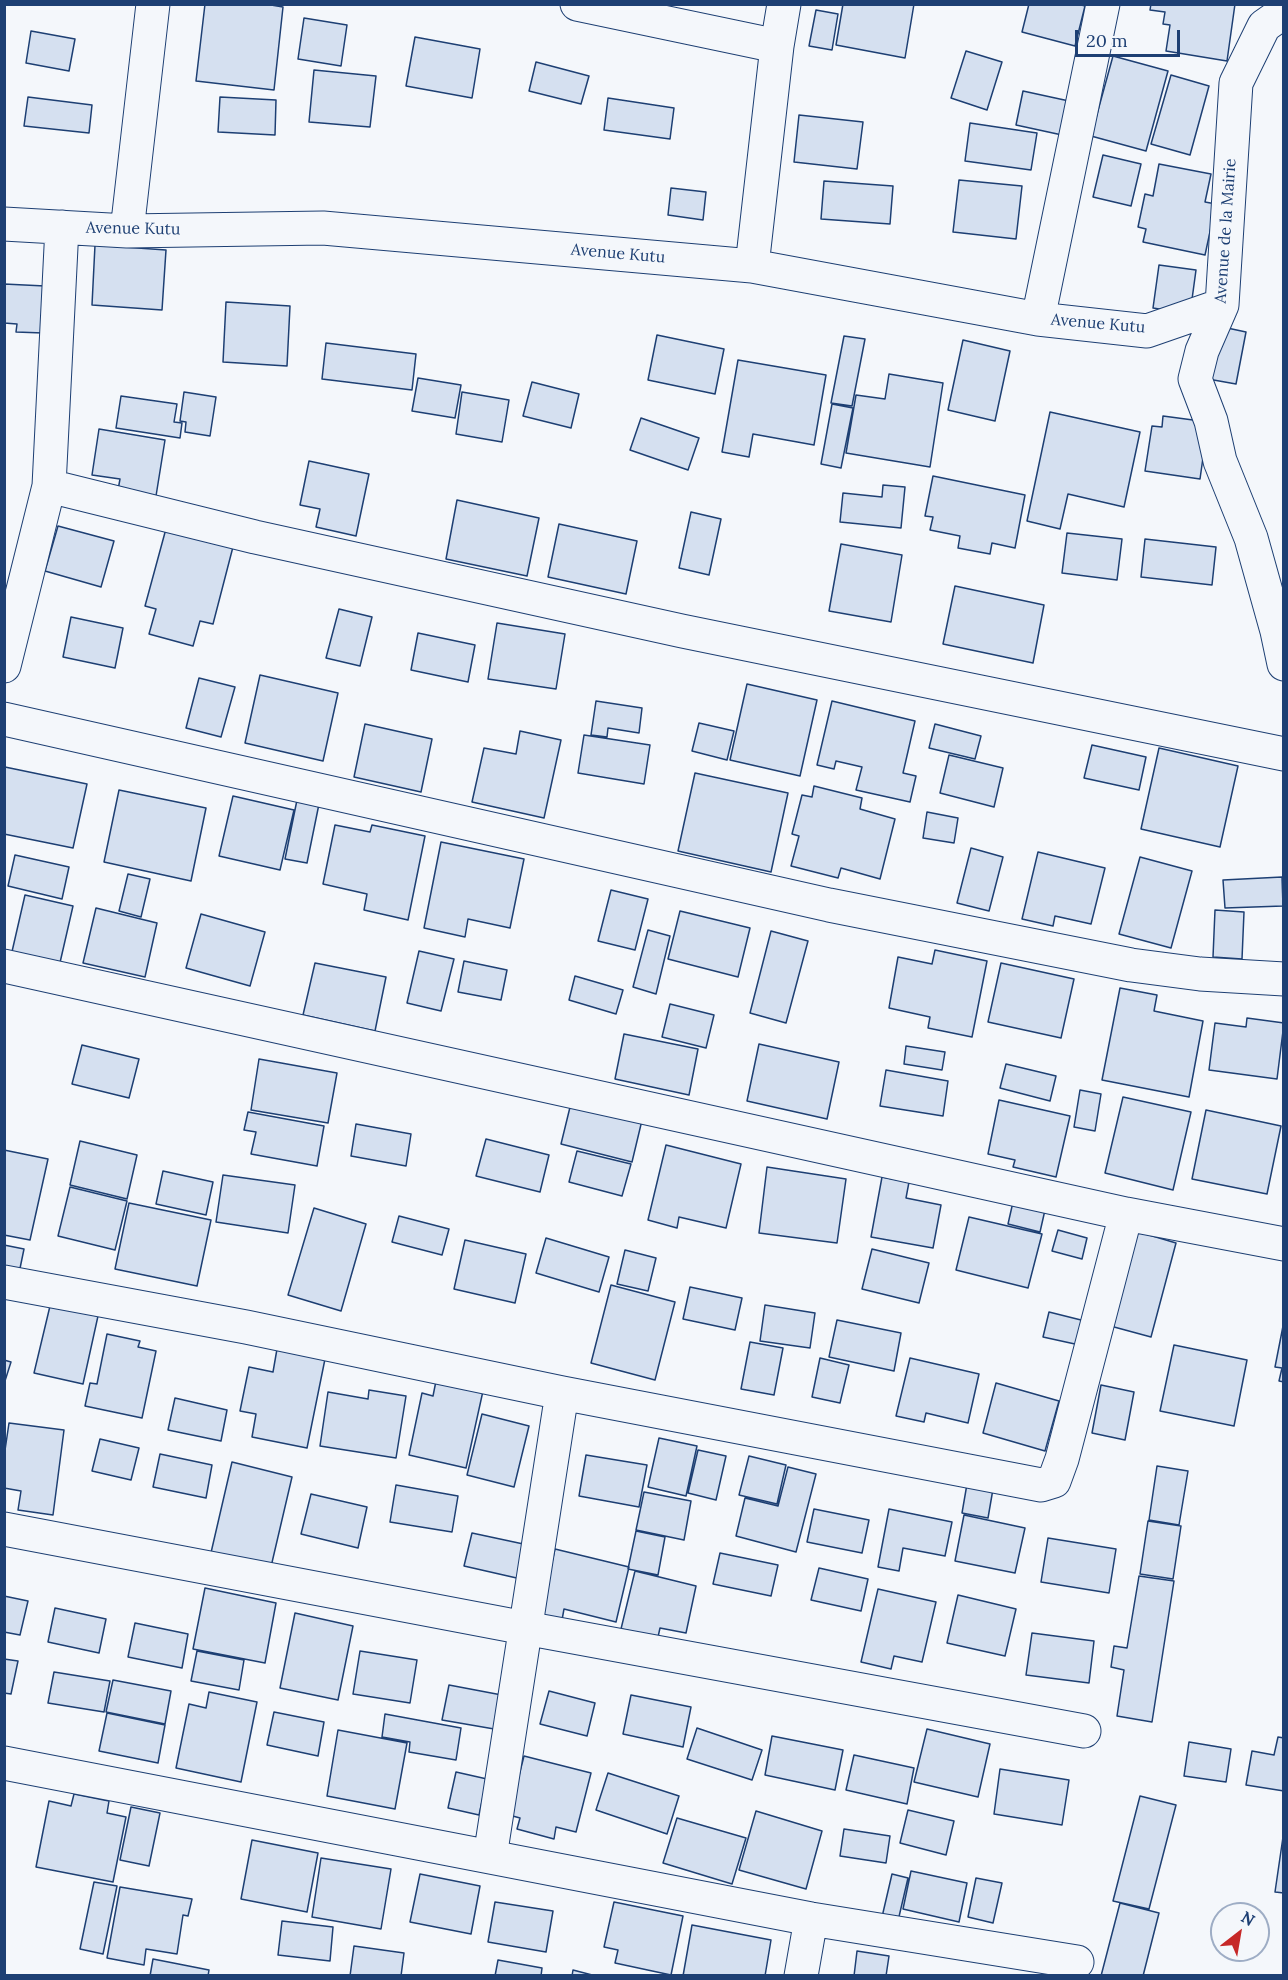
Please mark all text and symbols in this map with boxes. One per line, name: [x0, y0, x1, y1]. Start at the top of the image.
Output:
scale bar: [1078, 18, 1183, 56]
text: 20 m: [1086, 29, 1128, 52]
street label: Avenue de la Mairie: [1211, 158, 1241, 304]
street label: Avenue Kutu: [86, 219, 180, 239]
street label: Avenue Kutu: [570, 240, 666, 268]
street label: Avenue Kutu: [1050, 310, 1146, 338]
north arrow: [1210, 1902, 1270, 1962]
text: N: [1238, 1907, 1259, 1930]

